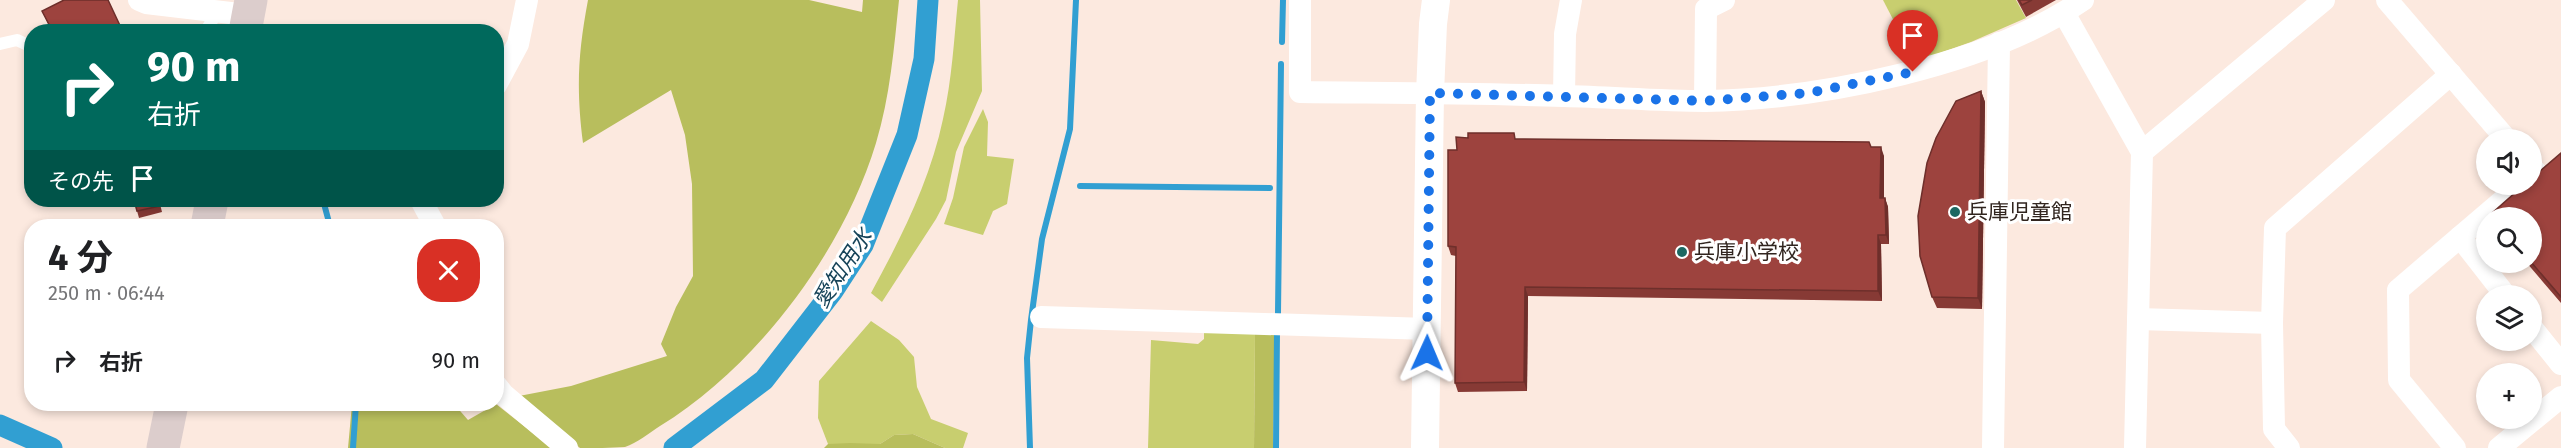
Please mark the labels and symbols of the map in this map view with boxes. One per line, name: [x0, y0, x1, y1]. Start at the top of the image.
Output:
pin: [1887, 10, 1938, 72]
place label: 兵庫児童館: [1967, 199, 2072, 225]
marker: 兵庫児童館: [1948, 205, 1962, 219]
water label: 愛知用水: [807, 222, 879, 313]
place label: 兵庫小学校: [1694, 239, 1799, 265]
marker: 兵庫小学校: [1675, 245, 1689, 259]
position arrow: [1395, 321, 1459, 385]

